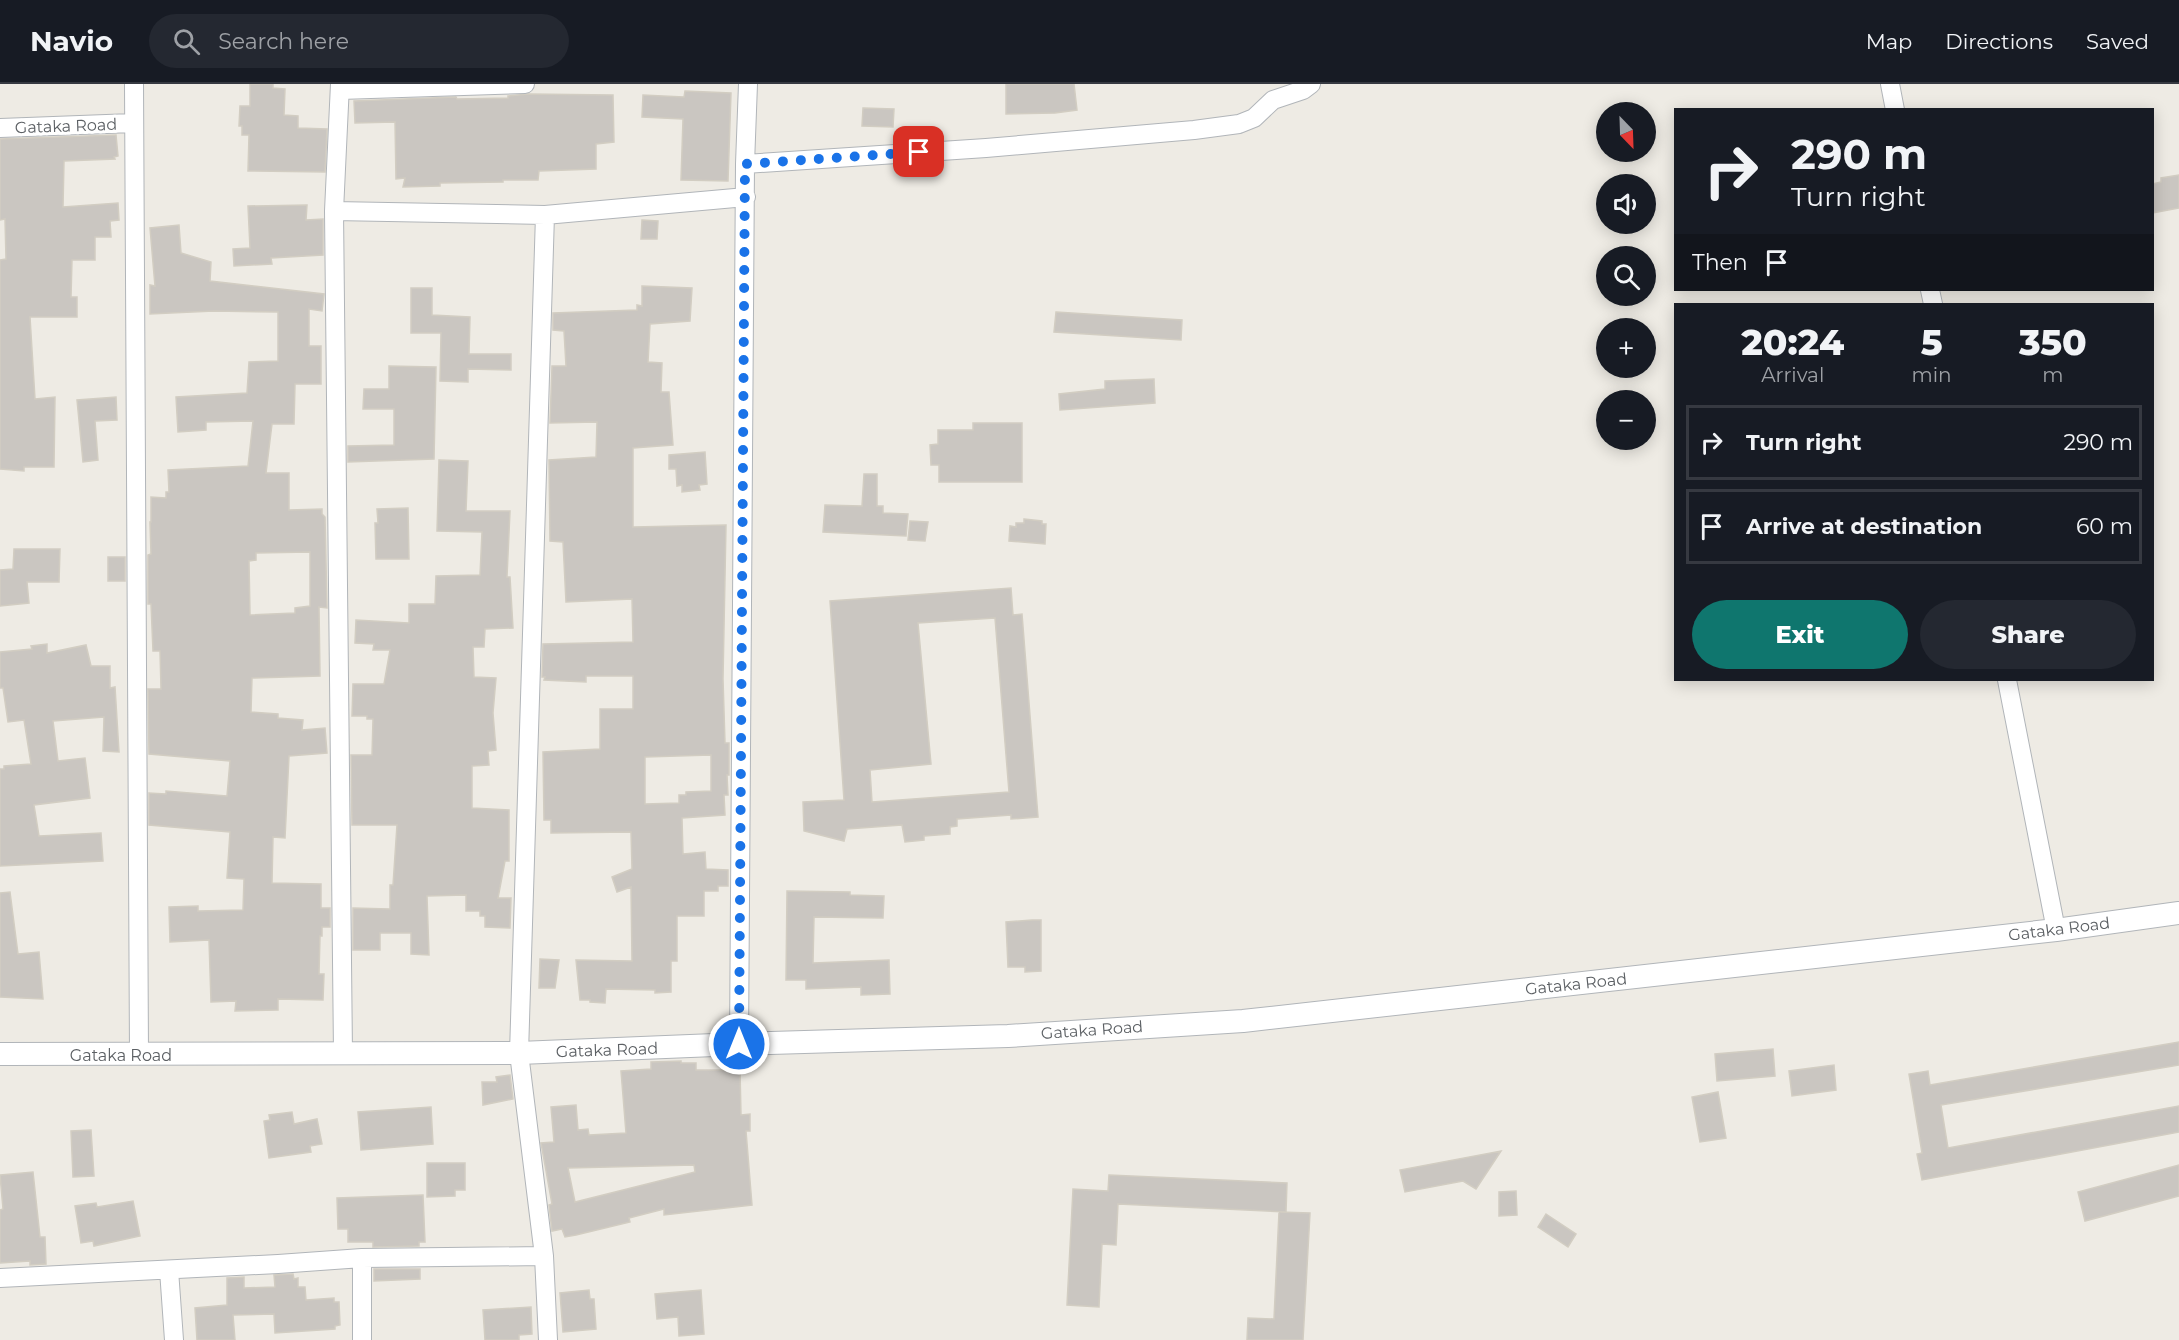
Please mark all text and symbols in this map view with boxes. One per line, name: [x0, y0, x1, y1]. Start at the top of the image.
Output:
search box: [149, 14, 569, 68]
text: Navio: [30, 24, 113, 58]
icon: search: [170, 25, 203, 58]
text: Search here: [218, 28, 349, 55]
text: Map: [1866, 29, 1912, 54]
text: Directions: [1945, 29, 2053, 54]
text: Saved: [2086, 29, 2149, 54]
north arrow: [1596, 102, 1656, 162]
map controls: [1596, 102, 1656, 450]
street label: Gataka Road: [15, 115, 117, 137]
pin: [893, 126, 944, 177]
text: 290 m: [1791, 128, 1927, 180]
icon: right: [1692, 132, 1770, 210]
icon: arrive: [902, 135, 935, 168]
button: sound: [1596, 174, 1656, 234]
text: Turn right: [1791, 180, 1926, 213]
button: search: [1596, 246, 1656, 306]
icon: arrive: [1760, 246, 1793, 279]
text: Then: [1692, 249, 1748, 276]
button: +: [1596, 318, 1656, 378]
text: 20:24: [1741, 320, 1844, 364]
text: 5: [1921, 320, 1942, 364]
text: 350: [2019, 320, 2087, 364]
text: Arrival: [1761, 363, 1824, 387]
text: min: [1912, 363, 1952, 387]
text: m: [2042, 363, 2063, 387]
button: −: [1596, 390, 1656, 450]
icon: right: [1695, 426, 1728, 459]
text: Turn right: [1746, 429, 1861, 456]
text: 290 m: [2063, 429, 2133, 456]
icon: arrive: [1695, 510, 1728, 543]
text: Arrive at destination: [1746, 513, 1982, 540]
text: 60 m: [2076, 513, 2133, 540]
button: Exit: [1692, 600, 1908, 669]
button: Share: [1920, 600, 2136, 669]
street label: Gataka Road: [2007, 913, 2111, 945]
street label: Gataka Road: [1524, 969, 1628, 999]
position arrow: [707, 1012, 771, 1076]
street label: Gataka Road: [1040, 1017, 1144, 1043]
street label: Gataka Road: [556, 1039, 658, 1061]
street label: Gataka Road: [70, 1046, 172, 1065]

